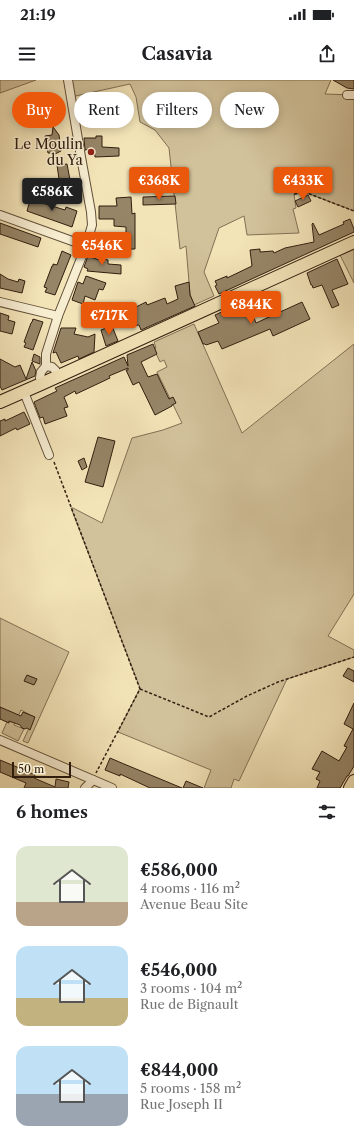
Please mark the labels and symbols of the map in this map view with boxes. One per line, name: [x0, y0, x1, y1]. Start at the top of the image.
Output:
place label: Le Moulin du Ya: [14, 135, 84, 169]
marker: Le Moulin du Ya: [86, 147, 96, 157]
pin: €368K: [131, 167, 187, 201]
pin: €433K: [275, 167, 331, 201]
pin: €586K: [24, 178, 80, 212]
pin: €546K: [74, 232, 130, 266]
pin: €844K: [223, 291, 279, 325]
pin: €717K: [81, 302, 137, 336]
scale bar: [12, 760, 71, 779]

